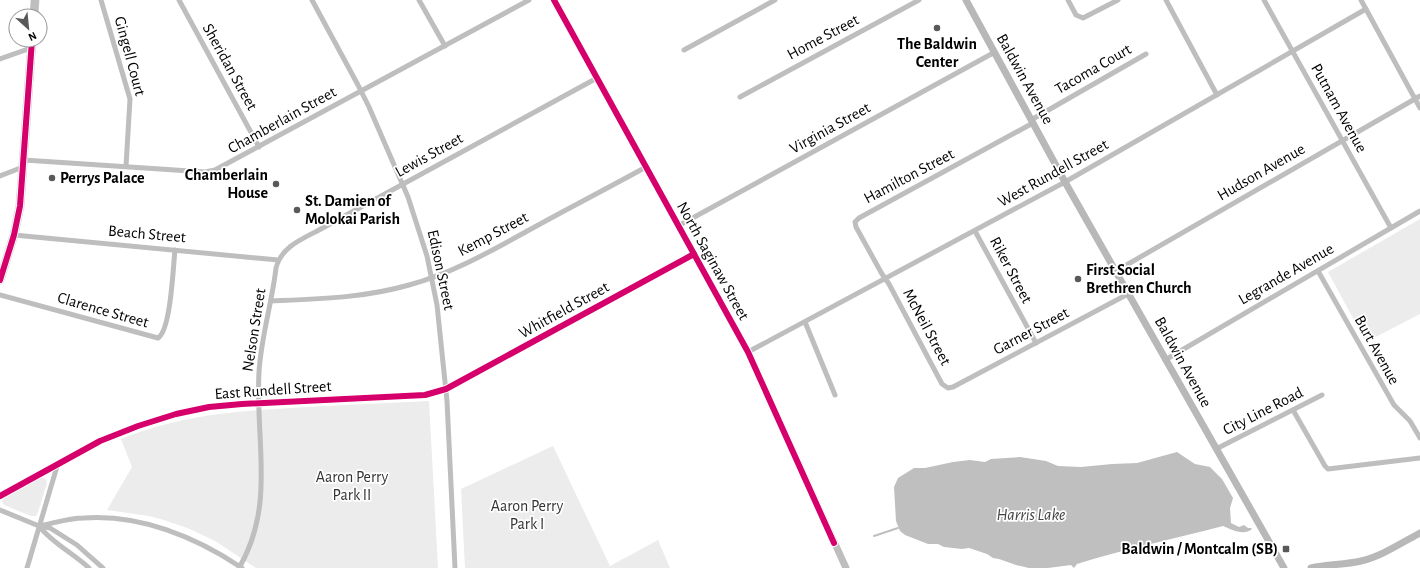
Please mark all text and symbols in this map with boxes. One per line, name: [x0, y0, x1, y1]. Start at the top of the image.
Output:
north arrow: [8, 8, 48, 48]
street label: Home Street: [784, 11, 862, 63]
street label: Gingell Court: [112, 15, 148, 97]
street label: Sheridan Street: [200, 21, 260, 113]
marker: The Baldwin Center: [932, 23, 942, 33]
text: N: [26, 30, 38, 43]
street label: Baldwin Avenue: [994, 31, 1056, 127]
place label: The Baldwin Center: [897, 36, 977, 70]
street label: Tacoma Court: [1052, 41, 1134, 97]
street label: Putnam Avenue: [1308, 61, 1370, 155]
street label: Chamberlain Street: [225, 84, 339, 156]
street label: Virginia Street: [787, 99, 873, 157]
street label: Lewis Street: [392, 130, 466, 180]
street label: West Rundell Street: [995, 136, 1111, 210]
street label: Hudson Avenue: [1214, 140, 1308, 204]
street label: Hamilton Street: [861, 146, 957, 206]
place label: Chamberlain House: [185, 167, 268, 201]
place label: Perrys Palace: [60, 170, 145, 187]
marker: Perrys Palace: [47, 173, 57, 183]
marker: Chamberlain House: [271, 179, 281, 189]
place label: St. Damien of Molokai Parish: [305, 193, 400, 227]
street label: North Saginaw Street: [674, 199, 752, 323]
marker: St. Damien of Molokai Parish: [292, 205, 302, 215]
street label: Kemp Street: [455, 209, 531, 259]
street label: Beach Street: [107, 223, 187, 245]
street label: Edison Street: [425, 228, 457, 312]
street label: Riker Street: [987, 234, 1035, 306]
street label: Legrande Avenue: [1236, 240, 1336, 308]
place label: First Social Brethren Church: [1086, 262, 1191, 296]
marker: First Social Brethren Church: [1073, 274, 1083, 284]
street label: Whitfield Street: [516, 279, 612, 341]
street label: McNeil Street: [900, 286, 954, 368]
street label: Nelson Street: [240, 287, 268, 373]
street label: Clarence Street: [56, 289, 150, 331]
street label: Garner Street: [991, 304, 1071, 358]
street label: Burt Avenue: [1352, 313, 1402, 387]
street label: Baldwin Avenue: [1152, 314, 1214, 410]
street label: East Rundell Street: [214, 378, 332, 402]
street label: City Line Road: [1220, 384, 1306, 439]
park label: Aaron Perry Park II: [316, 469, 388, 503]
park label: Aaron Perry Park I: [491, 498, 563, 532]
water label: Harris Lake: [996, 506, 1066, 523]
place label: Baldwin / Montcalm (SB): [1121, 541, 1278, 557]
marker: Baldwin / Montcalm (SB): [1281, 544, 1291, 554]

